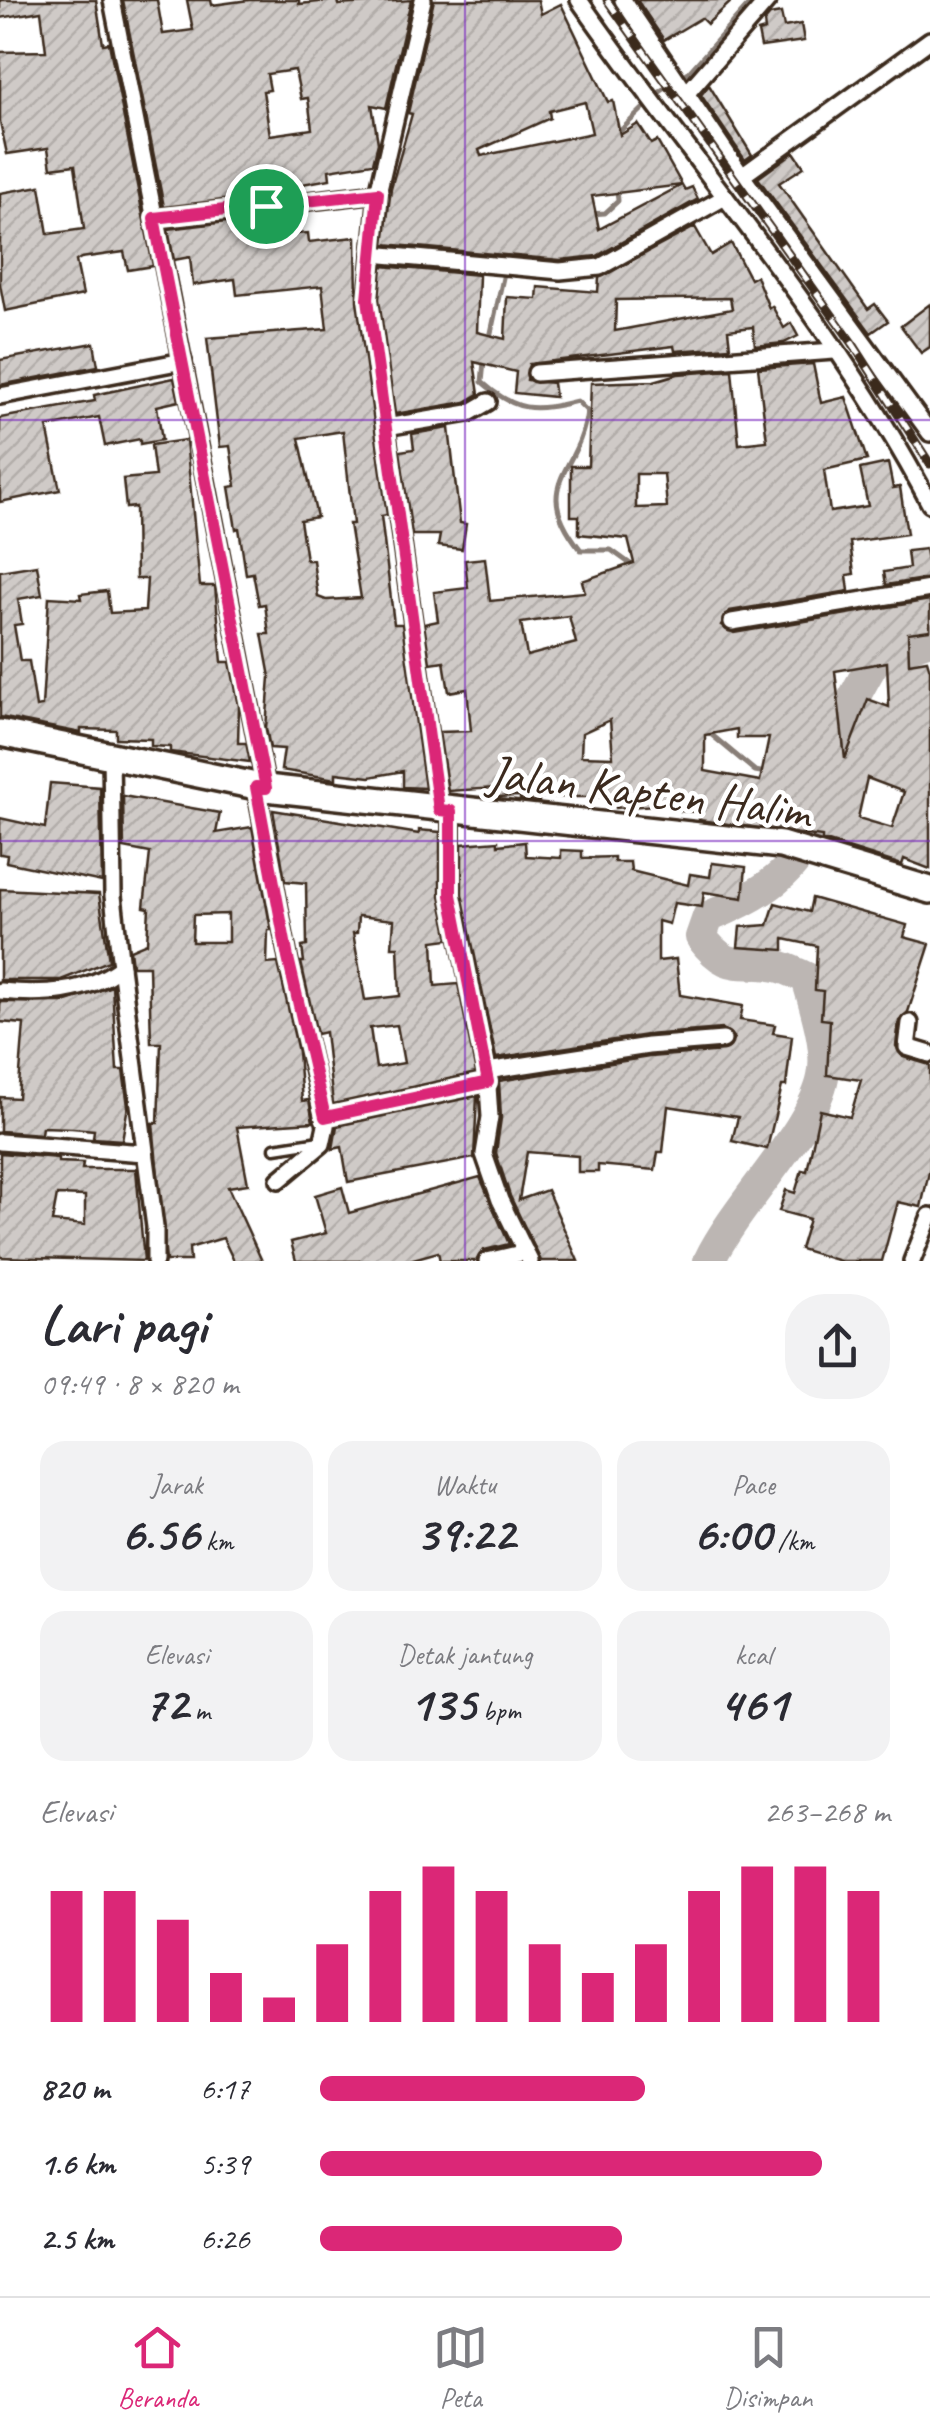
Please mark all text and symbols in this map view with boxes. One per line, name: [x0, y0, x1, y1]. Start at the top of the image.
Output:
pin: [224, 164, 309, 249]
icon: arrive: [239, 179, 294, 234]
street label: Jalan Kapten Halim: [482, 740, 817, 843]
text: Lari pagi: [40, 1290, 207, 1360]
button: share: [785, 1294, 890, 1399]
text: 09:49 · 8 × 820 m: [40, 1363, 238, 1404]
text: Jarak: [151, 1467, 203, 1502]
text: Waktu: [434, 1467, 496, 1502]
text: Pace: [732, 1467, 775, 1502]
text: 6.56: [120, 1502, 199, 1565]
text: 39:22: [415, 1502, 515, 1565]
text: 6:00: [692, 1502, 771, 1565]
text: km: [199, 1523, 233, 1558]
text: /km: [771, 1523, 814, 1558]
text: Elevasi: [145, 1637, 209, 1672]
text: Detak jantung: [397, 1637, 533, 1672]
text: kcal: [735, 1637, 772, 1672]
text: 72: [143, 1672, 188, 1735]
text: 135: [409, 1672, 476, 1735]
text: 461: [719, 1672, 788, 1735]
text: m: [188, 1693, 210, 1728]
text: bpm: [476, 1693, 521, 1728]
text: Elevasi: [40, 1791, 113, 1832]
text: 263–268 m: [764, 1791, 890, 1832]
text: 820 m: [40, 2068, 109, 2109]
text: 6:17: [200, 2068, 250, 2109]
text: 1.6 km: [40, 2143, 115, 2184]
text: 5:39: [200, 2143, 250, 2184]
text: 2.5 km: [40, 2218, 114, 2259]
text: 6:26: [200, 2218, 250, 2259]
tab: Beranda: [118, 2320, 198, 2415]
tab: Peta: [433, 2320, 488, 2415]
tab: Disimpan: [724, 2320, 812, 2415]

